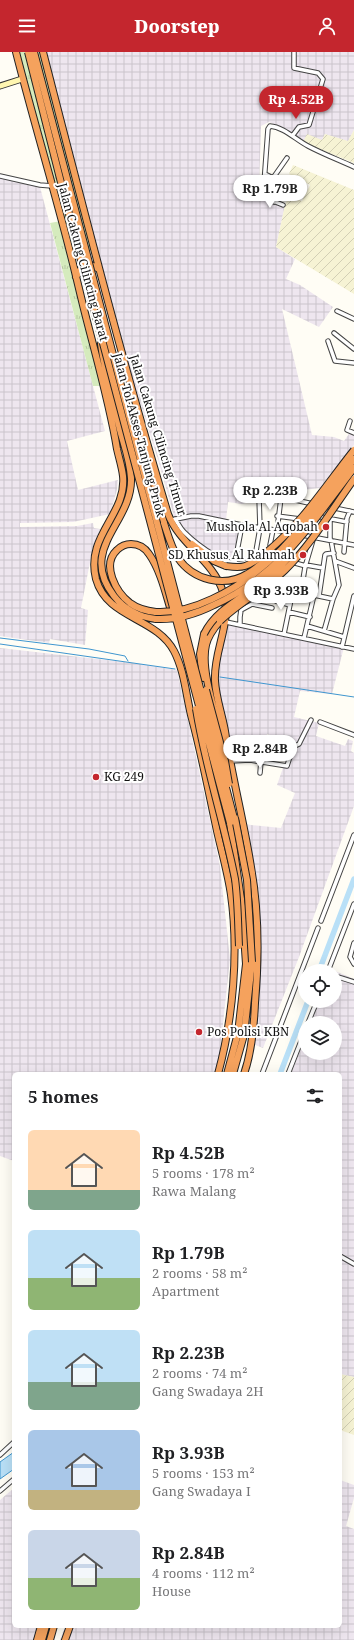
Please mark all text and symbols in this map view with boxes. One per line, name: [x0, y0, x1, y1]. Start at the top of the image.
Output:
text: Doorstep: [134, 14, 220, 38]
icon: menu: [16, 15, 38, 37]
icon: person: [316, 15, 338, 37]
pin: Rp 4.52B: [255, 86, 337, 120]
text: Rp 4.52B: [268, 90, 324, 108]
pin: Rp 1.79B: [229, 175, 311, 209]
text: Rp 1.79B: [242, 179, 298, 197]
street label: Jalan Cakung Cilincing Barat: [54, 180, 113, 343]
street label: Jalan Tol Akses Tanjung Priok: [109, 350, 170, 520]
street label: Jalan Cakung Cilincing Timur: [126, 351, 191, 518]
pin: Rp 2.23B: [229, 477, 311, 511]
text: Rp 2.23B: [242, 481, 298, 499]
place label: Mushola Al Aqobah: [206, 518, 318, 535]
marker: Mushola Al Aqobah: [321, 522, 331, 532]
place label: SD Khusus Al Rahmah: [168, 546, 295, 563]
marker: SD Khusus Al Rahmah: [298, 550, 308, 560]
pin: Rp 3.93B: [240, 577, 322, 611]
text: Rp 3.93B: [253, 581, 309, 599]
pin: Rp 2.84B: [219, 735, 301, 769]
text: Rp 2.84B: [232, 739, 288, 757]
place label: KG 249: [104, 768, 144, 785]
marker: KG 249: [91, 772, 101, 782]
map controls: [298, 964, 342, 1060]
button: locate: [298, 964, 342, 1008]
button: layers: [298, 1016, 342, 1060]
place label: Pos Polisi KBN: [207, 1023, 289, 1040]
marker: Pos Polisi KBN: [194, 1027, 204, 1037]
text: 5 homes: [28, 1085, 98, 1108]
icon: filters: [304, 1085, 326, 1107]
text: Rp 4.52B: [152, 1141, 225, 1164]
icon: home: [60, 1146, 108, 1194]
text: 5 rooms · 178 m²: [152, 1164, 255, 1182]
text: Rawa Malang: [152, 1182, 236, 1200]
text: Rp 1.79B: [152, 1241, 225, 1264]
icon: home: [60, 1246, 108, 1294]
text: 2 rooms · 58 m²: [152, 1264, 247, 1282]
text: Apartment: [152, 1282, 219, 1300]
text: Rp 2.23B: [152, 1341, 225, 1364]
icon: home: [60, 1346, 108, 1394]
text: 2 rooms · 74 m²: [152, 1364, 247, 1382]
text: Gang Swadaya 2H: [152, 1382, 264, 1400]
text: Rp 3.93B: [152, 1441, 225, 1464]
icon: home: [60, 1446, 108, 1494]
text: 5 rooms · 153 m²: [152, 1464, 255, 1482]
text: Gang Swadaya I: [152, 1482, 251, 1500]
text: Rp 2.84B: [152, 1541, 225, 1564]
icon: home: [60, 1546, 108, 1594]
text: 4 rooms · 112 m²: [152, 1564, 255, 1582]
text: House: [152, 1582, 191, 1600]

